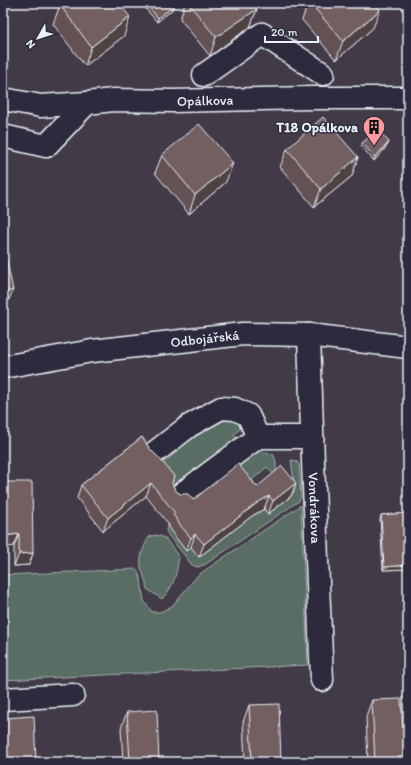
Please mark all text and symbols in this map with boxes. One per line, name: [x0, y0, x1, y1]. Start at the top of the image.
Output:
north arrow: [18, 18, 58, 58]
scale bar: [265, 18, 318, 44]
text: 20 m: [271, 25, 298, 39]
text: N: [23, 37, 38, 51]
street label: Opálkova: [177, 92, 234, 110]
building icon: T18 Opálkova: [361, 114, 387, 147]
place label: T18 Opálkova: [275, 119, 358, 136]
street label: Odbojářská: [170, 326, 241, 351]
street label: Vondrákova: [304, 472, 324, 545]

